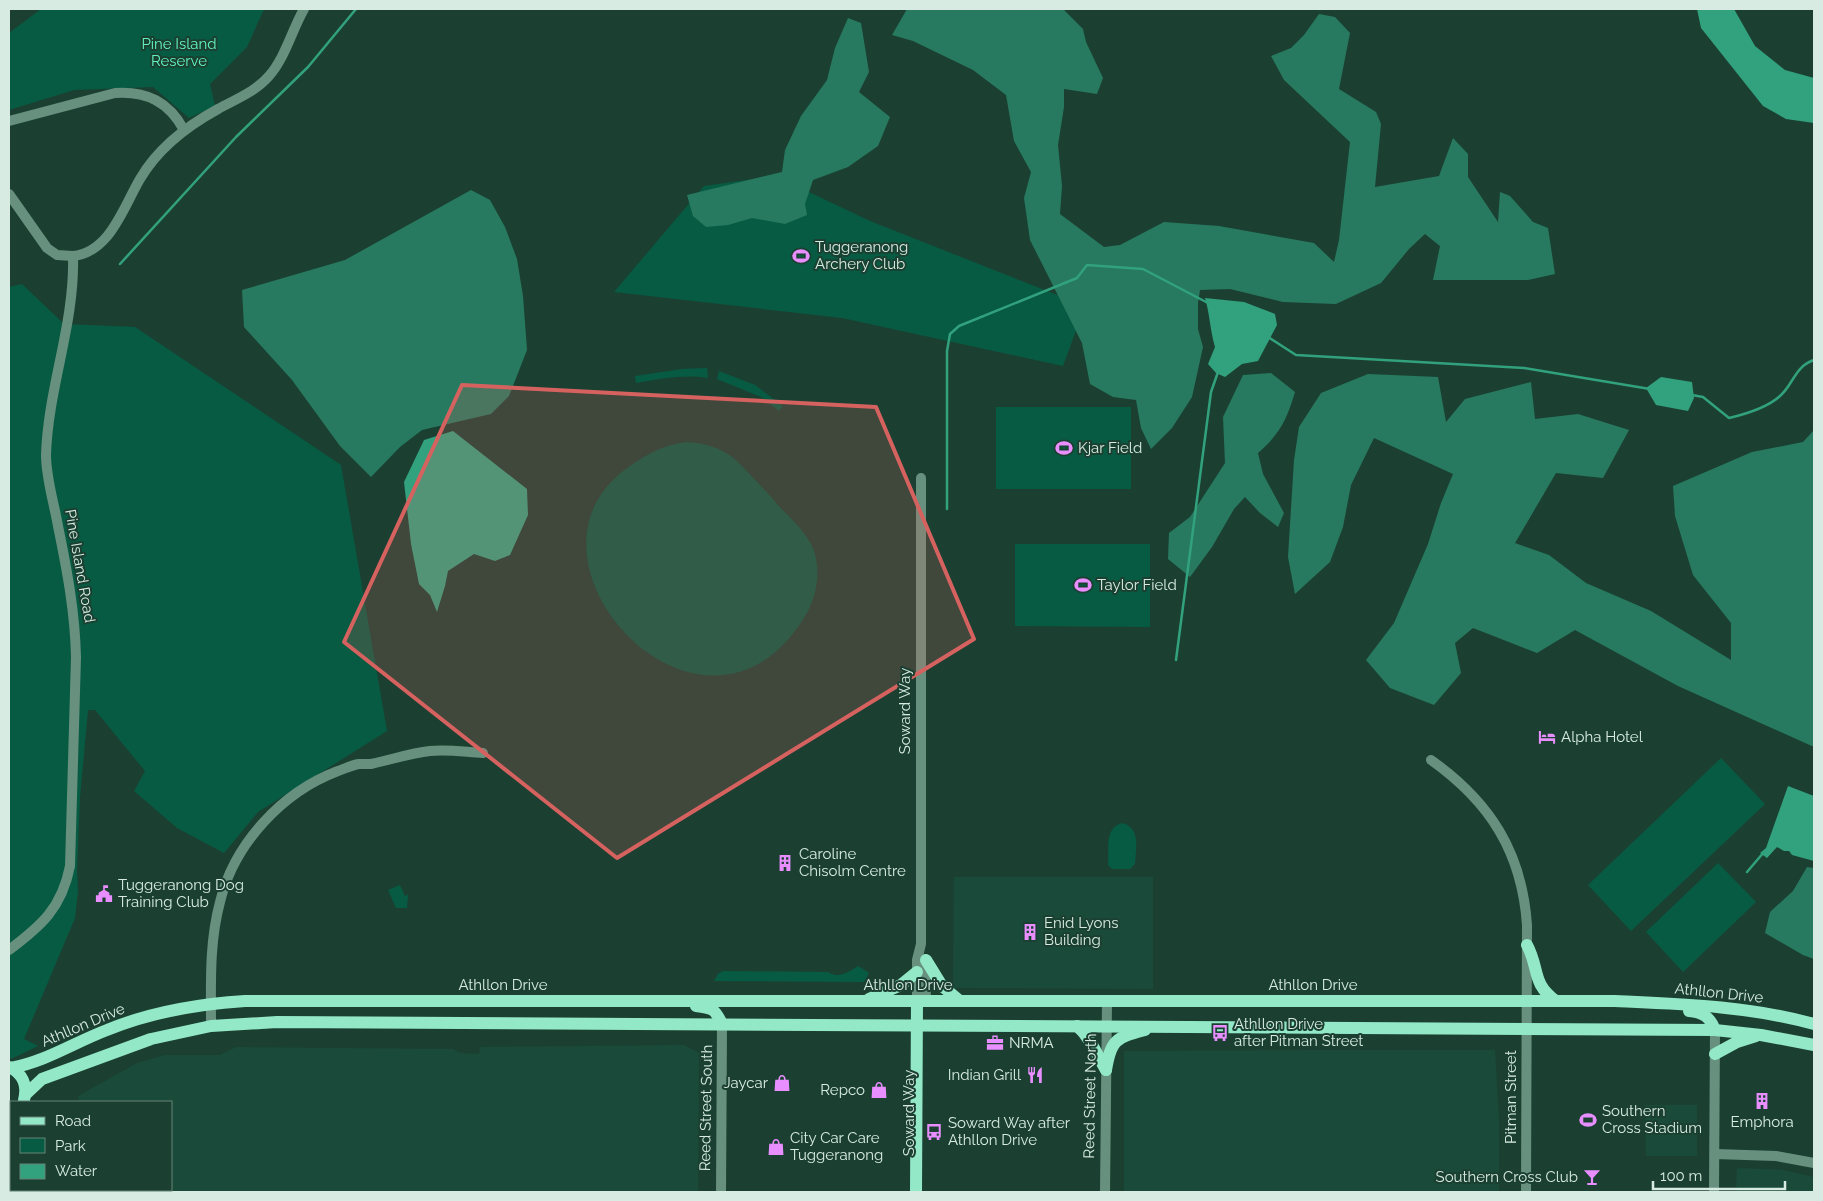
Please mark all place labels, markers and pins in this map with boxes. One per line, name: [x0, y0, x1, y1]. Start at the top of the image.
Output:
place label: Tuggeranong Archery Club: [815, 238, 908, 273]
sports icon: Tuggeranong Archery Club: [791, 246, 811, 266]
sports icon: Kjar Field: [1054, 438, 1074, 458]
place label: Kjar Field: [1078, 439, 1142, 457]
sports icon: Taylor Field: [1073, 575, 1093, 595]
place label: Taylor Field: [1097, 576, 1177, 594]
hotel icon: Alpha Hotel: [1537, 727, 1557, 747]
place label: Alpha Hotel: [1561, 728, 1644, 746]
place label: Caroline Chisolm Centre: [799, 845, 906, 880]
building icon: Caroline Chisolm Centre: [775, 853, 795, 873]
place label: Tuggeranong Dog Training Club: [118, 876, 244, 911]
public building icon: Tuggeranong Dog Training Club: [94, 884, 114, 904]
place label: Enid Lyons Building: [1044, 914, 1119, 949]
building icon: Enid Lyons Building: [1020, 922, 1040, 942]
place label: Athllon Drive after Pitman Street: [1234, 1015, 1363, 1050]
bus stop icon: Athllon Drive after Pitman Street: [1210, 1023, 1230, 1043]
office icon: NRMA: [985, 1033, 1005, 1053]
place label: NRMA: [1009, 1034, 1054, 1052]
restaurant icon: Indian Grill: [1025, 1065, 1045, 1085]
place label: Indian Grill: [948, 1066, 1022, 1084]
shop icon: Jaycar: [772, 1073, 792, 1093]
place label: Jaycar: [723, 1074, 769, 1092]
shop icon: Repco: [869, 1080, 889, 1100]
place label: Repco: [820, 1081, 865, 1099]
building icon: Emphora: [1752, 1091, 1772, 1111]
place label: Southern Cross Stadium: [1602, 1102, 1702, 1137]
sports icon: Southern Cross Stadium: [1578, 1110, 1598, 1130]
place label: Emphora: [1730, 1113, 1794, 1131]
place label: Soward Way after Athllon Drive: [948, 1114, 1071, 1149]
bus stop icon: Soward Way after Athllon Drive: [924, 1122, 944, 1142]
place label: City Car Care Tuggeranong: [790, 1129, 883, 1164]
shop icon: City Car Care Tuggeranong: [766, 1137, 786, 1157]
bar icon: Southern Cross Club: [1582, 1167, 1602, 1187]
place label: Southern Cross Club: [1436, 1168, 1578, 1186]

